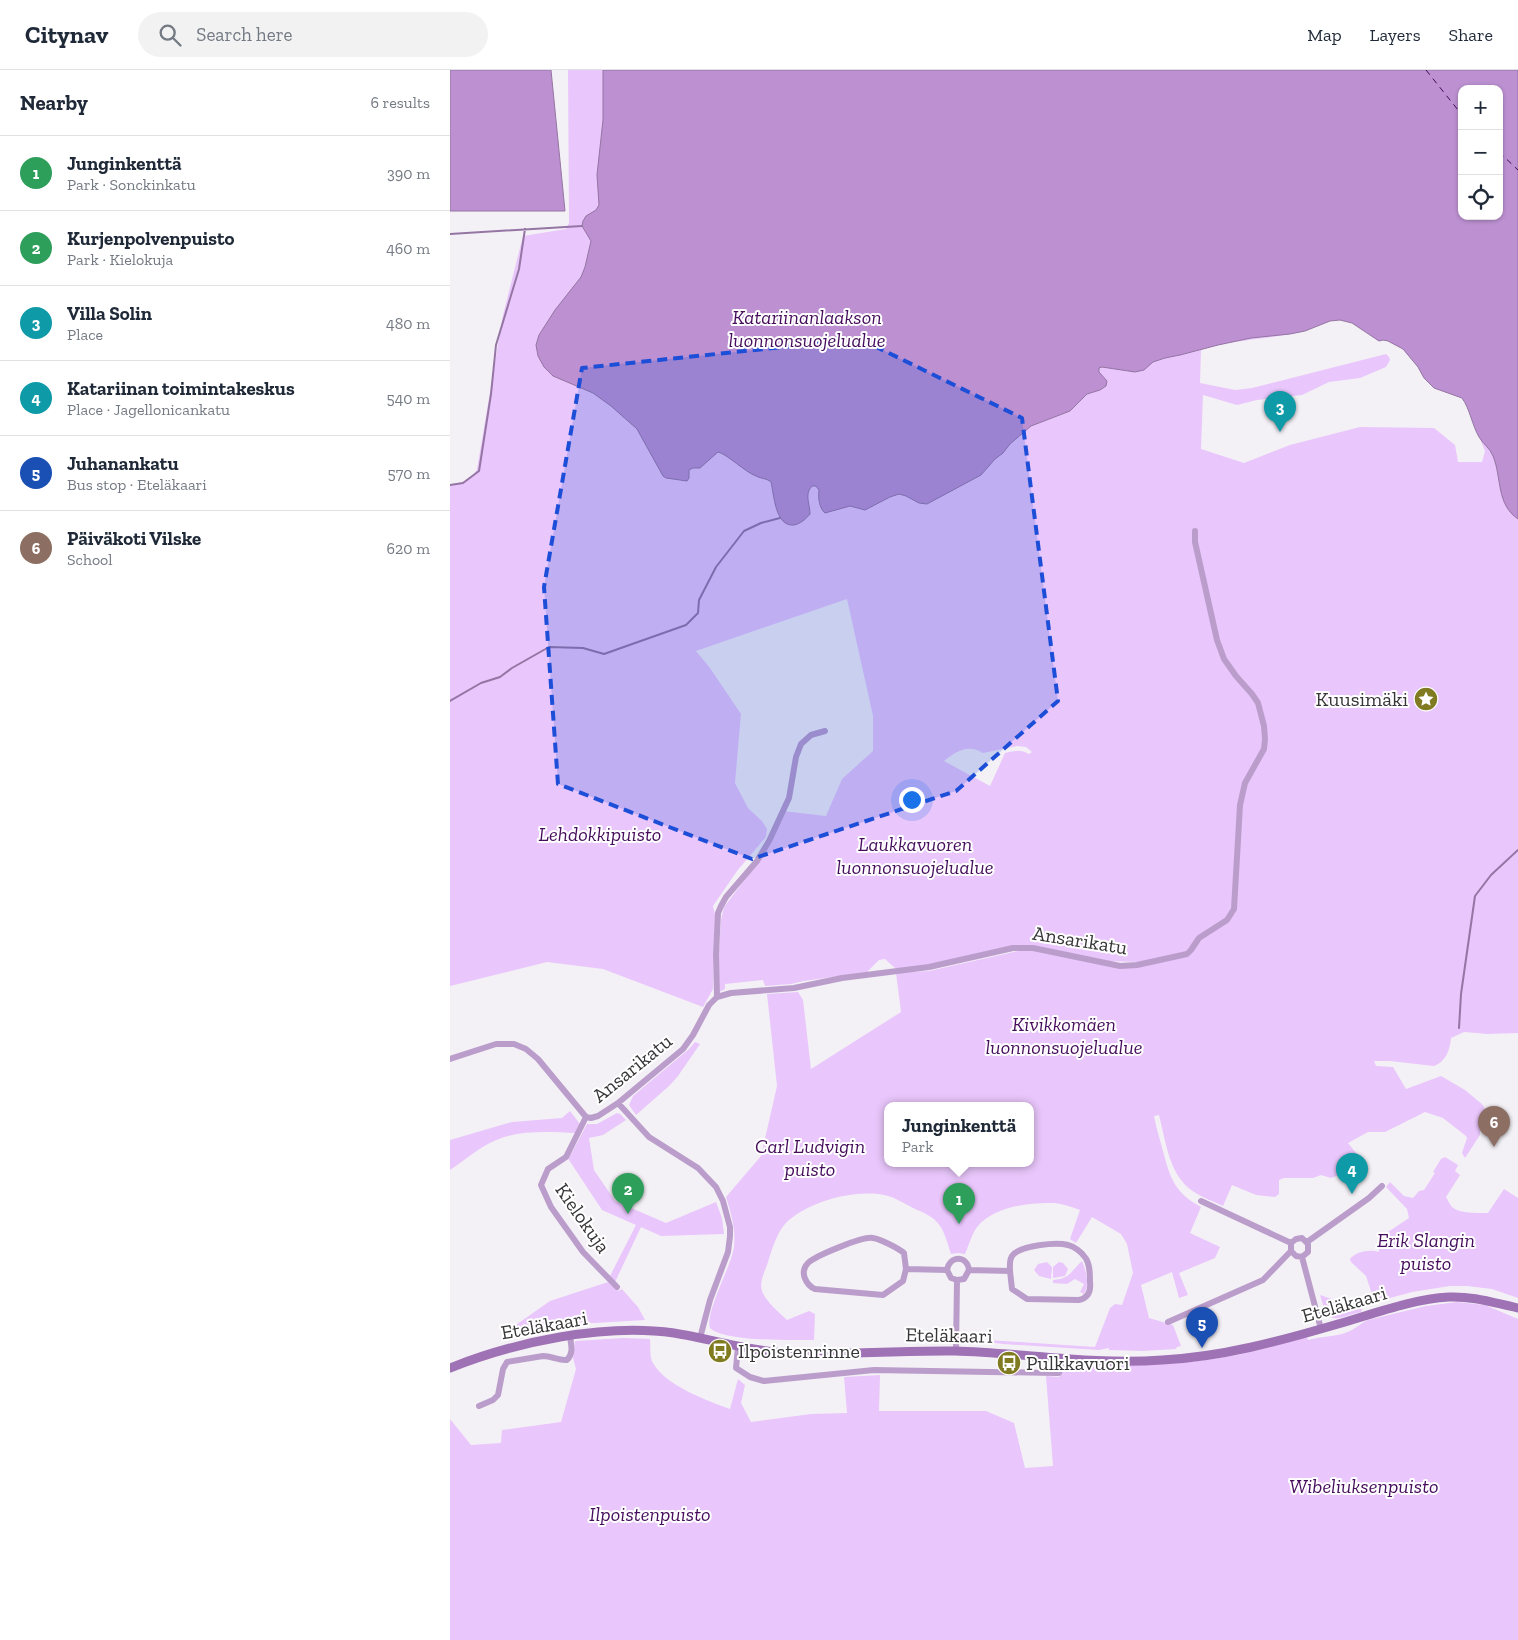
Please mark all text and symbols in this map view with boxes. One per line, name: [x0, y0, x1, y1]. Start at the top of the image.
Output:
search box: [138, 12, 488, 57]
text: Citynav: [25, 20, 108, 49]
icon: search: [156, 21, 184, 49]
text: Search here: [196, 23, 293, 46]
text: Map: [1307, 24, 1342, 46]
text: Layers: [1370, 24, 1421, 46]
text: Share: [1449, 24, 1493, 46]
map controls: [1458, 85, 1503, 220]
button: +: [1458, 85, 1503, 130]
text: Nearby: [20, 90, 88, 115]
text: 6 results: [370, 93, 430, 112]
button: −: [1458, 130, 1503, 175]
text: Junginkenttä: [67, 152, 182, 175]
text: 1: [33, 164, 39, 183]
text: 390 m: [387, 164, 430, 183]
text: Park · Sonckinkatu: [67, 175, 196, 194]
button: locate: [1458, 175, 1503, 220]
text: Kurjenpolvenpuisto: [67, 227, 235, 250]
text: 2: [32, 239, 40, 258]
text: 460 m: [386, 239, 430, 258]
text: Park · Kielokuja: [67, 250, 173, 269]
text: Villa Solin: [67, 302, 152, 325]
park label: Katariinanlaakson luonnonsuojelualue: [728, 305, 886, 352]
text: 3: [32, 314, 40, 333]
text: 480 m: [386, 314, 430, 333]
text: Place: [67, 325, 103, 344]
text: Katariinan toimintakeskus: [67, 377, 295, 400]
text: 4: [31, 389, 41, 408]
text: 540 m: [387, 389, 430, 408]
pin: 3: [1264, 391, 1296, 432]
text: Place · Jagellonicankatu: [67, 400, 230, 419]
text: Juhanankatu: [67, 452, 179, 475]
text: 5: [32, 464, 40, 483]
text: 570 m: [388, 464, 430, 483]
text: Bus stop · Eteläkaari: [67, 475, 207, 494]
text: Päiväkoti Vilske: [67, 527, 201, 550]
text: 6: [32, 539, 40, 558]
text: 620 m: [387, 539, 430, 558]
text: School: [67, 550, 113, 569]
place icon: Kuusimäki: [1413, 686, 1439, 712]
place label: Kuusimäki: [1316, 687, 1408, 711]
your location: [899, 787, 925, 813]
park label: Lehdokkipuisto: [539, 822, 661, 846]
park label: Laukkavuoren luonnonsuojelualue: [836, 832, 994, 879]
street label: Ansarikatu: [1031, 921, 1129, 959]
park label: Kivikkomäen luonnonsuojelualue: [985, 1012, 1143, 1059]
street label: Ansarikatu: [587, 1029, 677, 1107]
popup: [884, 1102, 1034, 1167]
pin: 6: [1478, 1106, 1510, 1147]
text: Junginkenttä: [902, 1114, 1016, 1137]
park label: Carl Ludvigin puisto: [755, 1134, 865, 1181]
text: Park: [902, 1137, 933, 1156]
pin: 4: [1336, 1153, 1368, 1194]
pin: 2: [612, 1173, 644, 1214]
street label: Kielokuja: [550, 1178, 616, 1258]
pin: 1: [943, 1183, 975, 1224]
park label: Erik Slangin puisto: [1377, 1228, 1475, 1275]
street label: Eteläkaari: [1299, 1280, 1390, 1328]
street label: Eteläkaari: [499, 1306, 589, 1344]
pin: 5: [1186, 1307, 1218, 1348]
street label: Eteläkaari: [905, 1322, 993, 1348]
bus stop icon: Ilpoistenrinne: [707, 1338, 733, 1364]
place label: Ilpoistenrinne: [738, 1339, 860, 1363]
bus stop icon: Pulkkavuori: [996, 1350, 1022, 1376]
place label: Pulkkavuori: [1026, 1351, 1130, 1375]
park label: Wibeliuksenpuisto: [1289, 1474, 1439, 1498]
park label: Ilpoistenpuisto: [589, 1502, 711, 1526]

